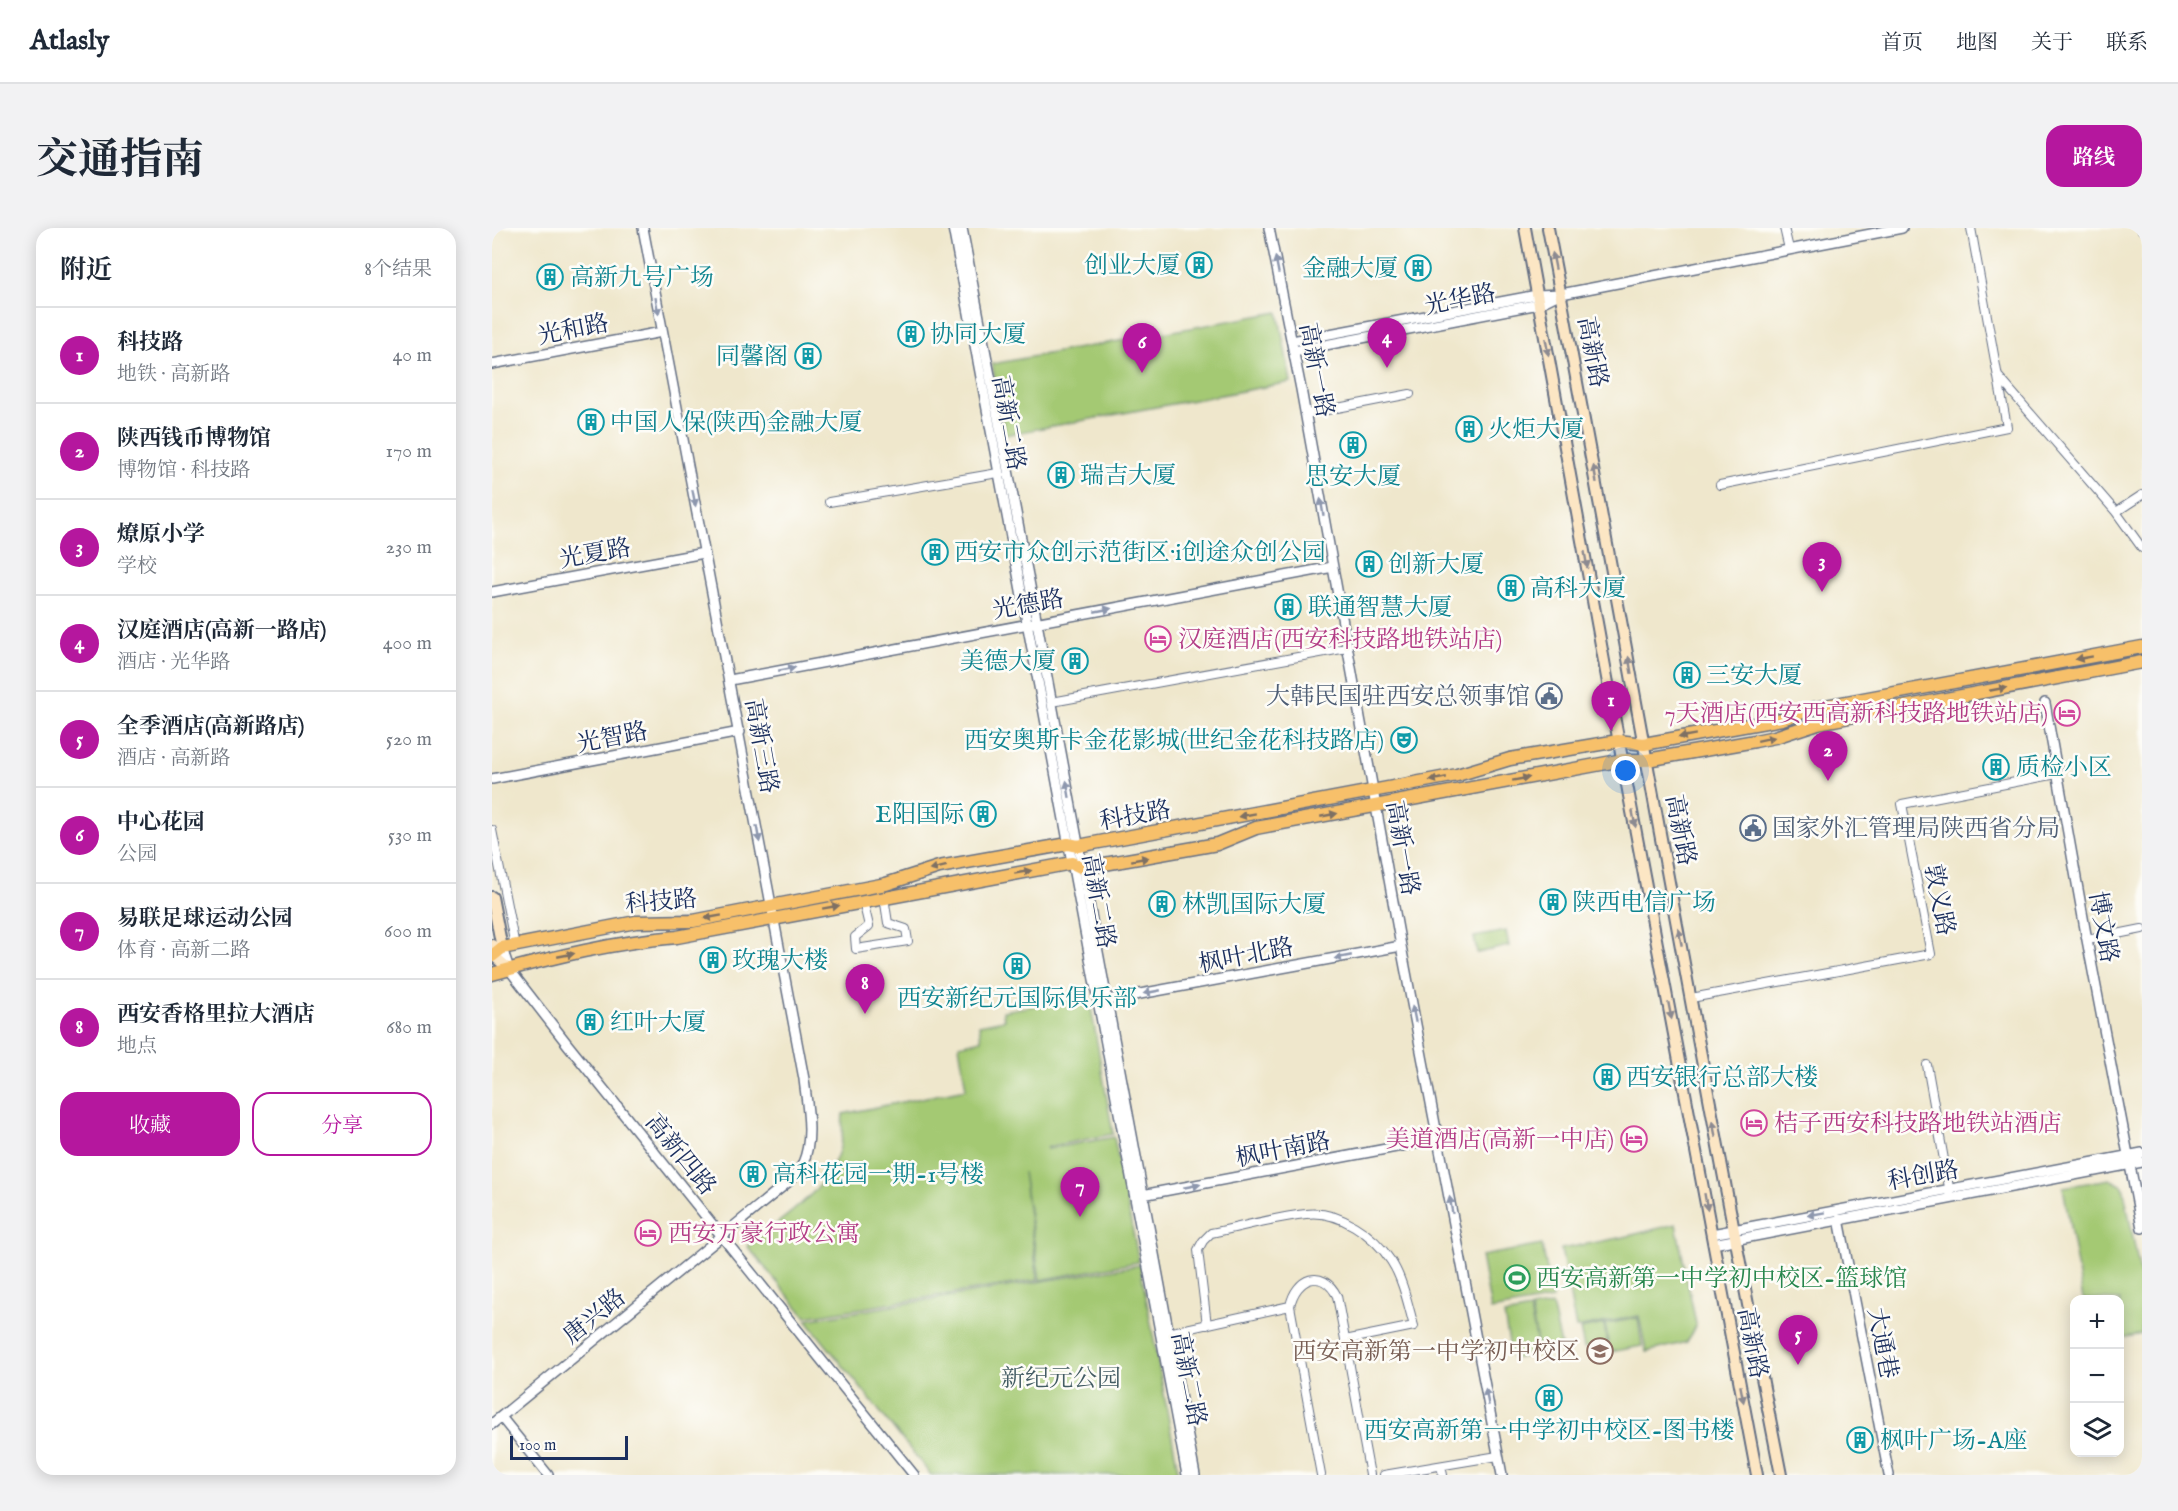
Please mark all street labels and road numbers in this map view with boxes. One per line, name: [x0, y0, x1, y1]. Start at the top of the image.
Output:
street label: 光华路: [1422, 278, 1499, 323]
street label: 光和路: [535, 308, 612, 353]
street label: 高新路: [1569, 314, 1614, 391]
street label: 高新一路: [1291, 320, 1340, 420]
street label: 高新二路: [984, 373, 1031, 473]
street label: 光夏路: [557, 533, 633, 576]
street label: 光德路: [990, 584, 1066, 627]
street label: 高新三路: [737, 696, 784, 796]
street label: 光智路: [574, 716, 651, 761]
street label: 高新路: [1657, 792, 1702, 869]
street label: 科技路: [1097, 795, 1173, 838]
street label: 高新一路: [1378, 798, 1425, 898]
street label: 高新二路: [1074, 851, 1121, 951]
street label: 敦义路: [1916, 862, 1961, 939]
street label: 科技路: [624, 884, 698, 921]
street label: 博文路: [2081, 889, 2124, 965]
street label: 枫叶北路: [1196, 932, 1296, 981]
street label: 高新四路: [638, 1108, 722, 1202]
street label: 枫叶南路: [1233, 1126, 1333, 1175]
street label: 科创路: [1885, 1155, 1961, 1198]
street label: 唐兴路: [557, 1282, 633, 1352]
street label: 高新路: [1729, 1305, 1774, 1382]
street label: 大通巷: [1859, 1305, 1904, 1382]
street label: 高新二路: [1163, 1329, 1212, 1429]

